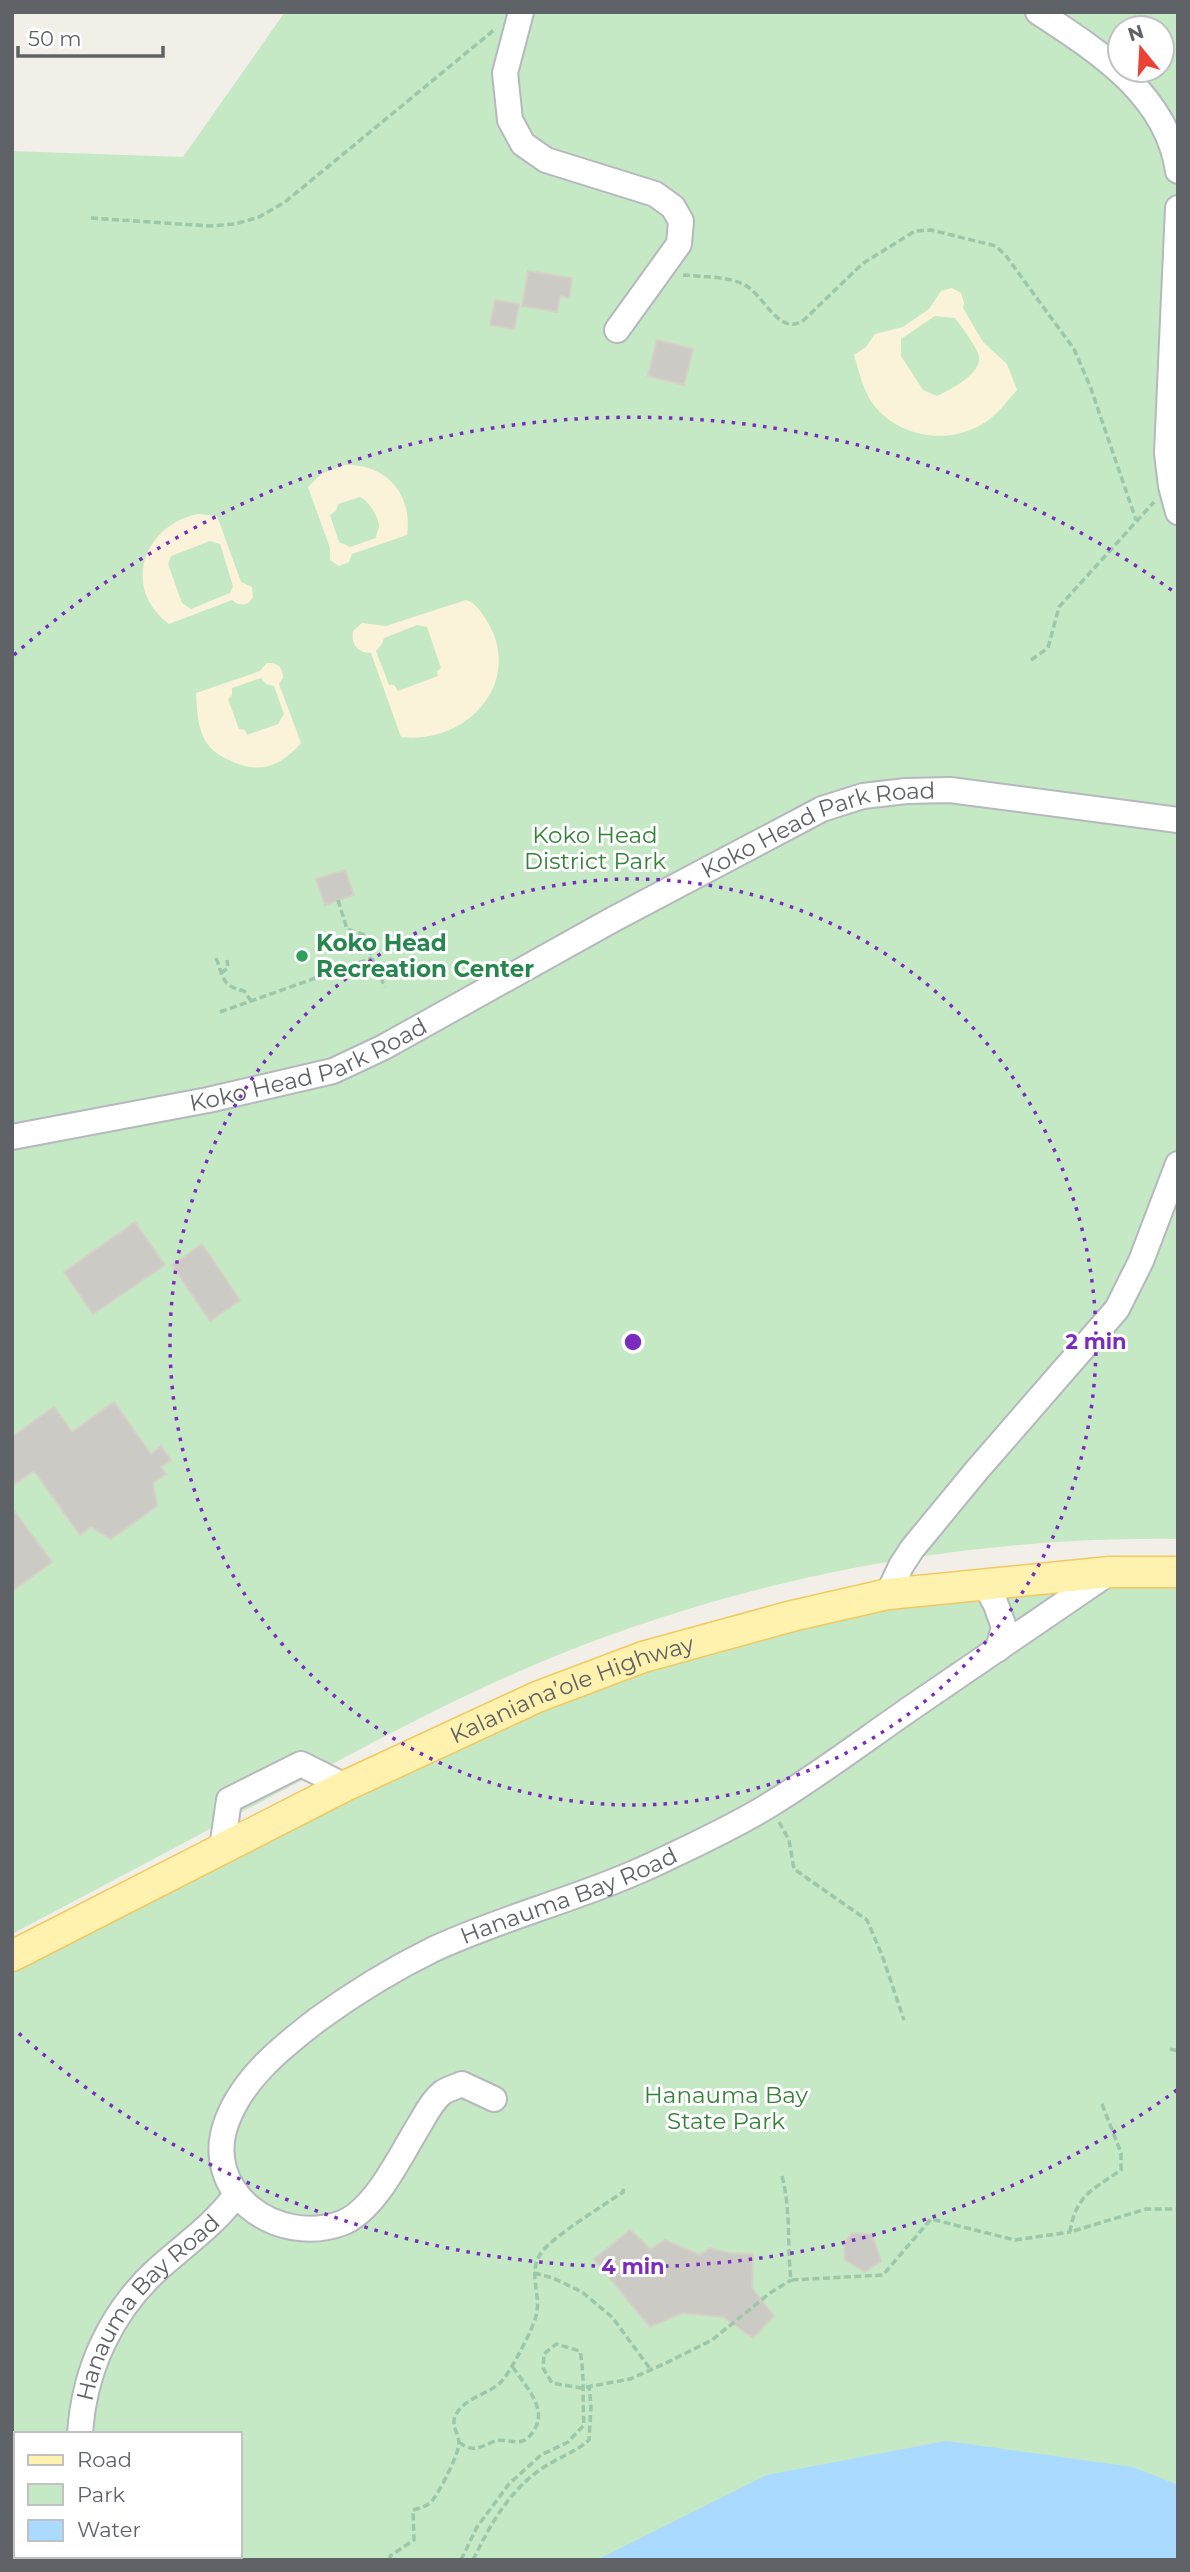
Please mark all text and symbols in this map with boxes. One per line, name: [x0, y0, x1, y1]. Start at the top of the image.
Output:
scale bar: [18, 14, 163, 58]
north arrow: [1106, 14, 1176, 84]
text: N: [1125, 20, 1147, 47]
text: 50 m: [28, 26, 82, 51]
street label: Koko Head Park Road: [696, 776, 935, 884]
park label: Koko Head District Park: [524, 821, 666, 875]
place label: Koko Head Recreation Center: [316, 929, 534, 983]
marker: Koko Head Recreation Center: [294, 948, 310, 964]
street label: Koko Head Park Road: [187, 1012, 432, 1117]
text: 2 min: [1065, 1329, 1127, 1354]
centre of rings: [621, 1330, 645, 1354]
street label: Kalaniana’ole Highway: [445, 1630, 697, 1749]
street label: Hanauma Bay Road: [456, 1841, 682, 1950]
park label: Hanauma Bay State Park: [644, 2081, 808, 2135]
street label: Hanauma Bay Road: [71, 2208, 225, 2403]
text: 4 min: [601, 2254, 665, 2279]
legend: [14, 2432, 242, 2558]
text: Road: [77, 2447, 132, 2472]
text: Park: [77, 2482, 125, 2507]
text: Water: [77, 2517, 141, 2542]

